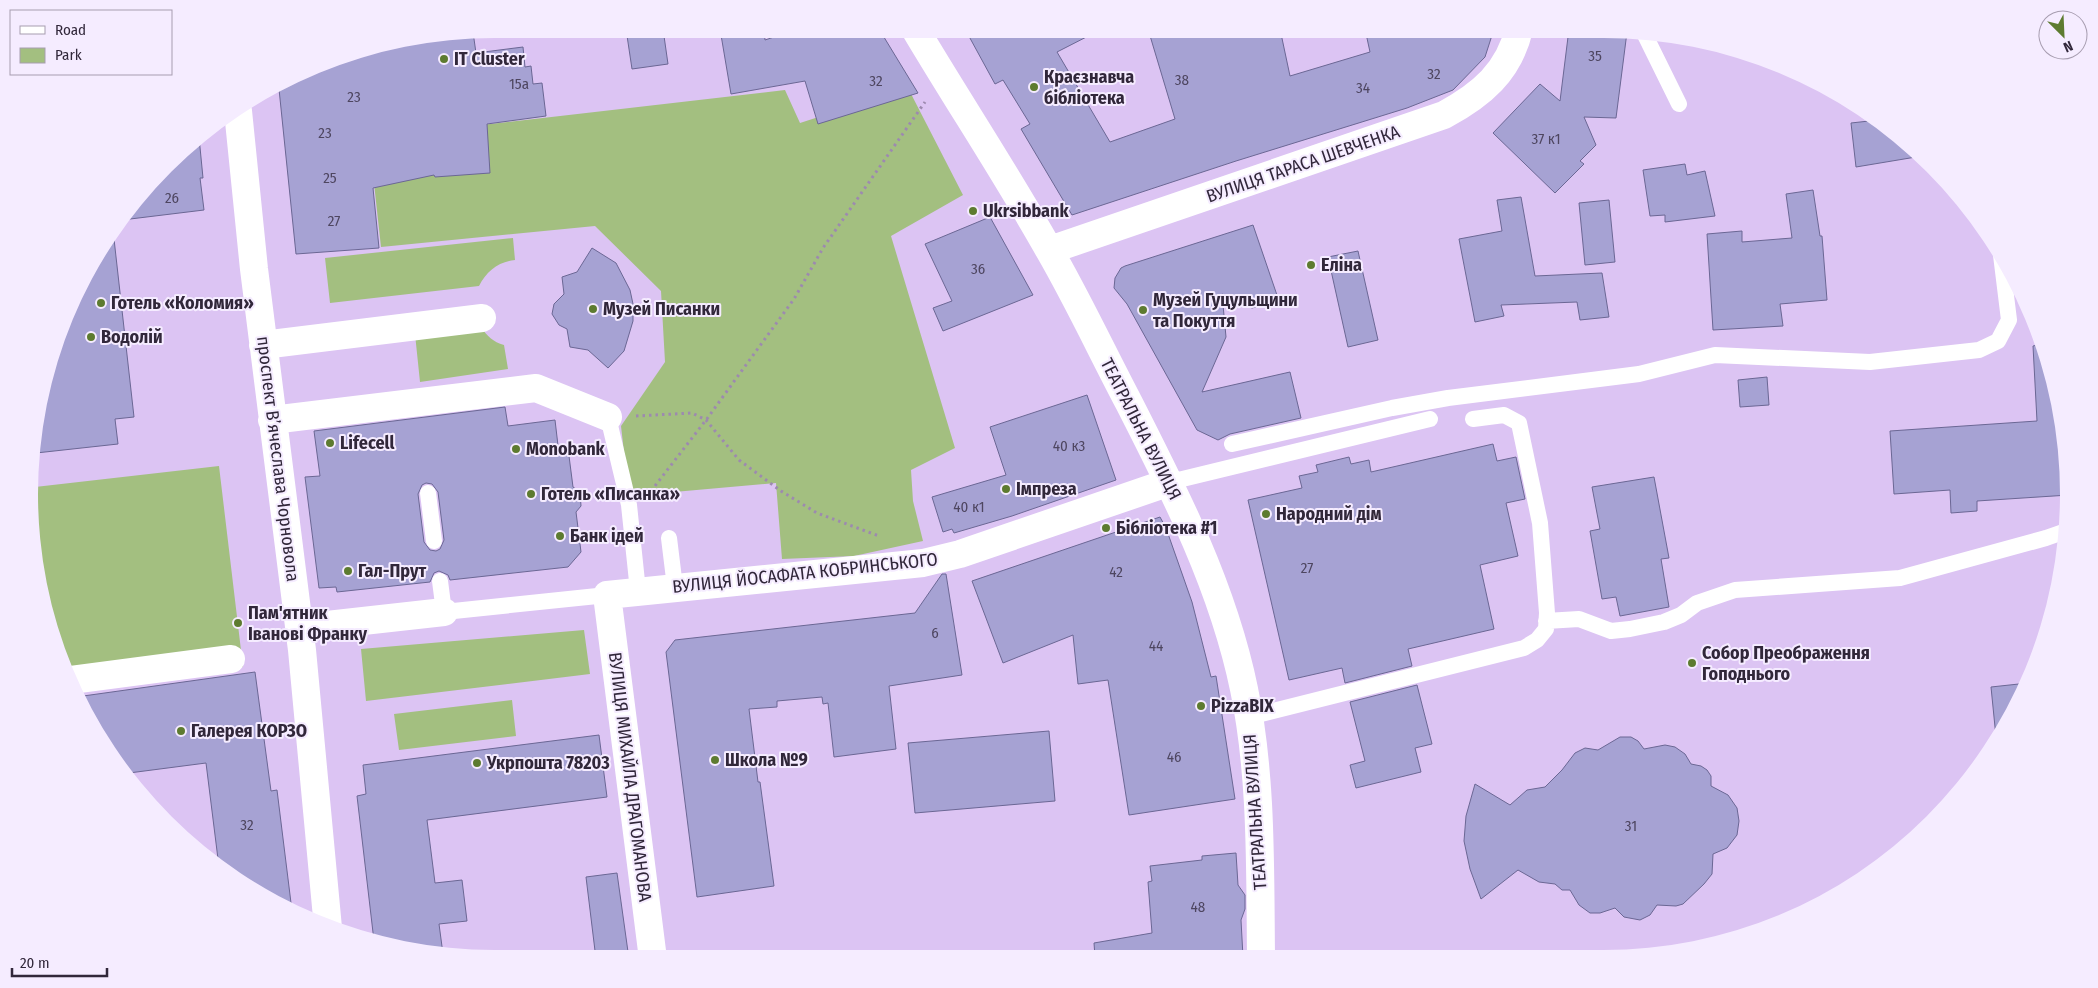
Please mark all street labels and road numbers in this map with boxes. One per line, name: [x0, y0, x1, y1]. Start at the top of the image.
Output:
street label: ВУЛИЦЯ ТАРАСА ШЕВЧЕНКА: [1203, 120, 1403, 207]
street label: проспект Вʼячеслава Чорновола: [252, 335, 304, 583]
street label: ТЕАТРАЛЬНА ВУЛИЦЯ: [1096, 354, 1186, 504]
street label: ВУЛИЦЯ ЙОСАФАТА КОБРИНСЬКОГО: [671, 548, 939, 598]
street label: ВУЛИЦЯ МИХАЙЛА ДРАГОМАНОВА: [604, 651, 656, 904]
street label: ТЕАТРАЛЬНА ВУЛИЦЯ: [1239, 733, 1271, 891]

